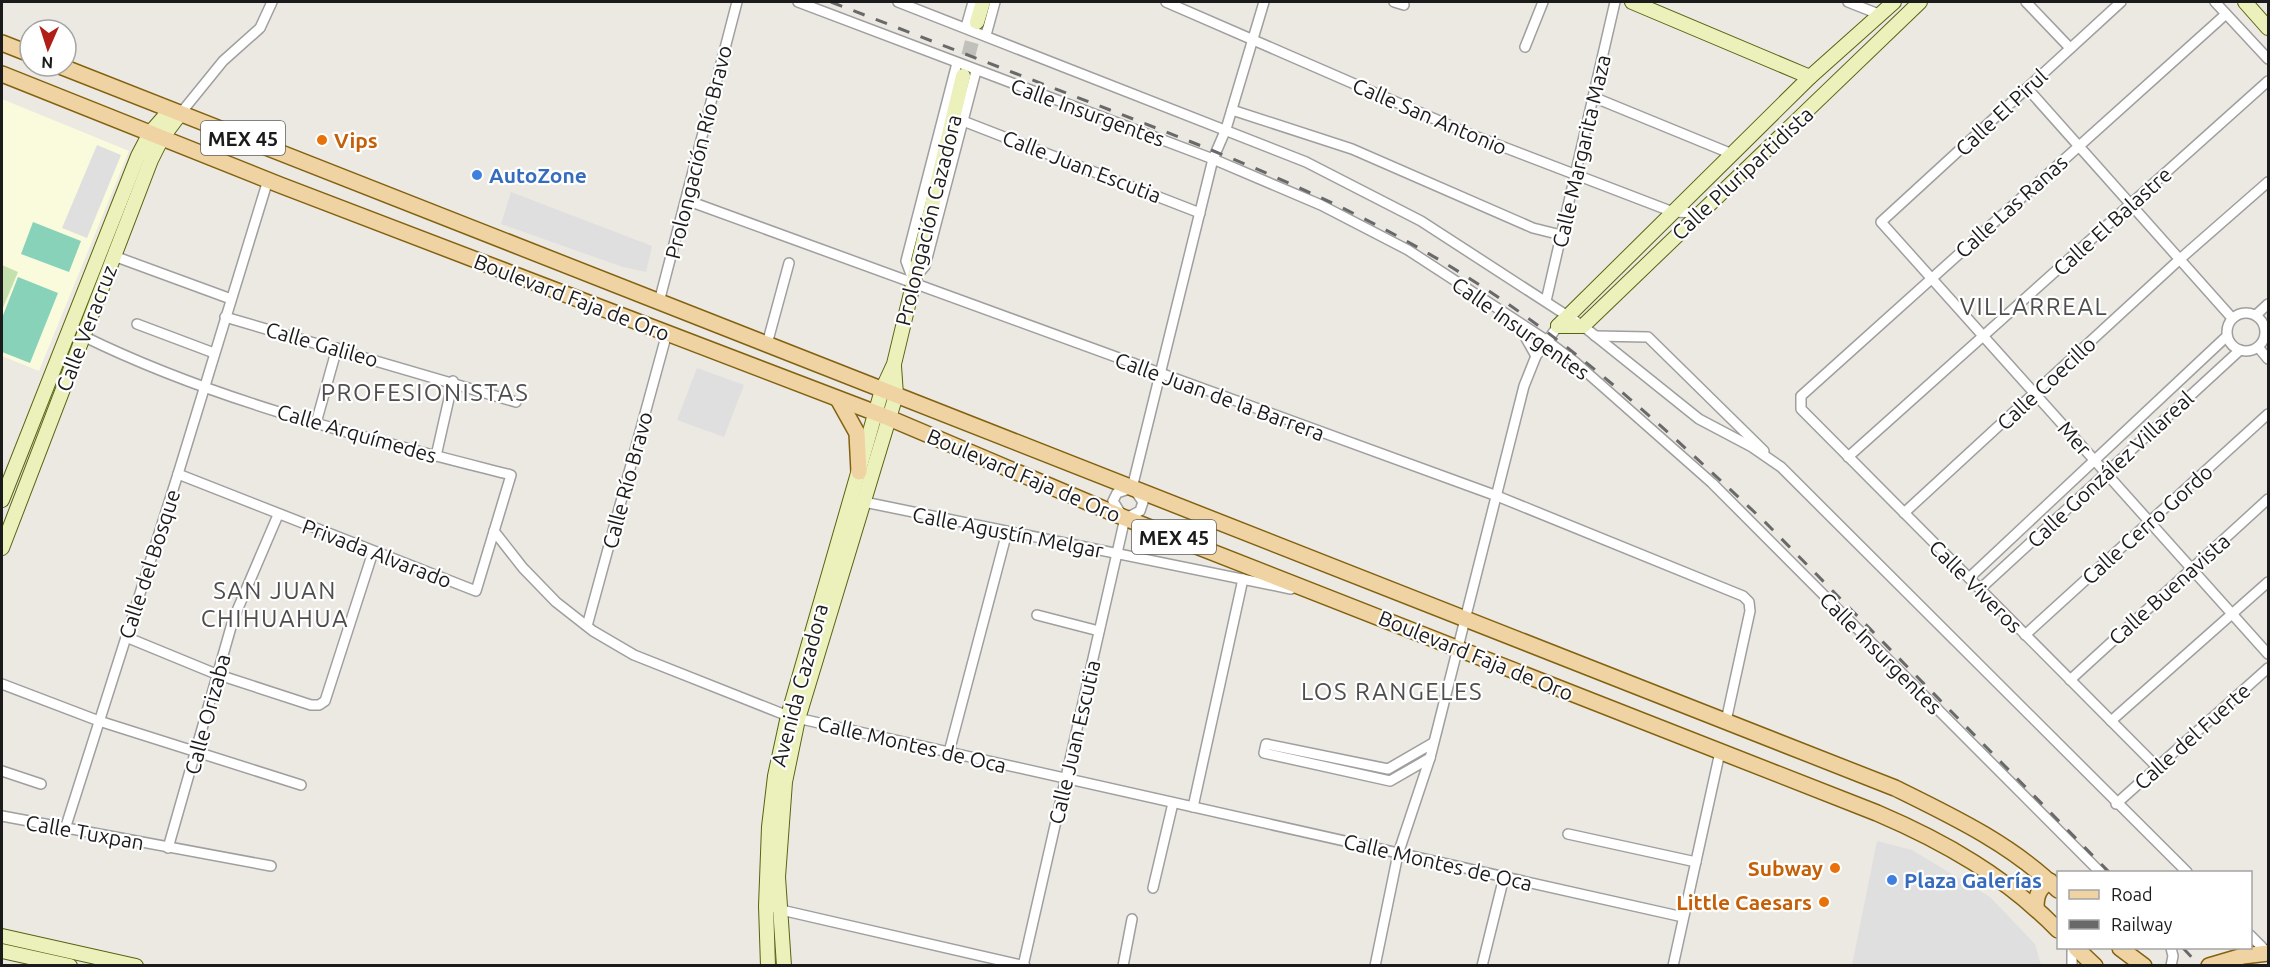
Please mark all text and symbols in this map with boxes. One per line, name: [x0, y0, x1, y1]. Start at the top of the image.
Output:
north arrow: [18, 18, 78, 78]
street label: Prolongación Río Bravo: [660, 43, 736, 261]
street label: Calle Margarita Maza: [1547, 52, 1615, 250]
text: N: [41, 54, 54, 72]
street label: Calle El Pirul: [1950, 64, 2052, 160]
street label: Calle Insurgentes: [1008, 73, 1168, 151]
street label: Calle San Antonio: [1349, 73, 1511, 159]
street label: Calle Pluripartidista: [1666, 101, 1818, 245]
street label: Prolongación Cazadora: [890, 112, 966, 328]
road number: MEX 45: [201, 121, 285, 155]
street label: Calle Juan Escutia: [999, 125, 1165, 207]
place label: Vips: [334, 128, 378, 152]
marker: Vips: [315, 133, 329, 147]
street label: Calle Las Ranas: [1950, 149, 2072, 263]
street label: Calle El Balastre: [2048, 162, 2176, 280]
place label: AutoZone: [489, 163, 587, 187]
marker: AutoZone: [470, 168, 484, 182]
street label: Boulevard Faja de Oro: [471, 249, 673, 345]
street label: Calle Veracruz: [51, 261, 121, 395]
street label: Calle Insurgentes: [1448, 272, 1594, 384]
district label: VILLARREAL: [1960, 293, 2108, 320]
street label: Calle Galileo: [263, 317, 381, 371]
street label: Calle Coecillo: [1992, 331, 2100, 435]
street label: Calle Juan de la Barrera: [1112, 347, 1328, 445]
district label: PROFESIONISTAS: [321, 379, 529, 406]
street label: Calle González Villareal: [2022, 386, 2198, 552]
street label: Calle Arquímedes: [275, 399, 439, 467]
street label: Calle Río Bravo: [597, 409, 657, 551]
street label: Mer: [2053, 416, 2097, 460]
street label: Boulevard Faja de Oro: [924, 423, 1124, 527]
street label: Calle Cerro Gordo: [2077, 459, 2217, 589]
street label: Calle del Bosque: [114, 486, 184, 642]
street label: Calle Agustín Melgar: [910, 502, 1106, 562]
street label: Privada Alvarado: [299, 513, 455, 593]
road number: MEX 45: [1132, 520, 1216, 554]
street label: Calle Buenavista: [2104, 528, 2234, 650]
street label: Calle Viveros: [1925, 535, 2027, 637]
district label: SAN JUAN CHIHUAHUA: [201, 577, 349, 632]
street label: Calle Insurgentes: [1815, 587, 1947, 719]
street label: Avenida Cazadora: [766, 601, 832, 769]
street label: Boulevard Faja de Oro: [1375, 605, 1577, 705]
street label: Calle Orizaba: [179, 651, 235, 777]
street label: Calle Juan Escutia: [1043, 658, 1105, 826]
district label: LOS RANGELES: [1301, 678, 1483, 705]
street label: Calle del Fuerte: [2129, 678, 2255, 794]
street label: Calle Montes de Oca: [815, 711, 1009, 777]
street label: Calle Tuxpan: [24, 810, 146, 854]
street label: Calle Montes de Oca: [1341, 829, 1535, 895]
place label: Subway: [1748, 856, 1823, 880]
marker: Subway: [1828, 861, 1842, 875]
place label: Plaza Galerías: [1904, 868, 2042, 892]
legend: [2057, 871, 2252, 949]
marker: Plaza Galerías: [1885, 873, 1899, 887]
text: Road: [2111, 884, 2153, 904]
place label: Little Caesars: [1676, 890, 1812, 914]
marker: Little Caesars: [1817, 895, 1831, 909]
text: Railway: [2111, 914, 2173, 934]

